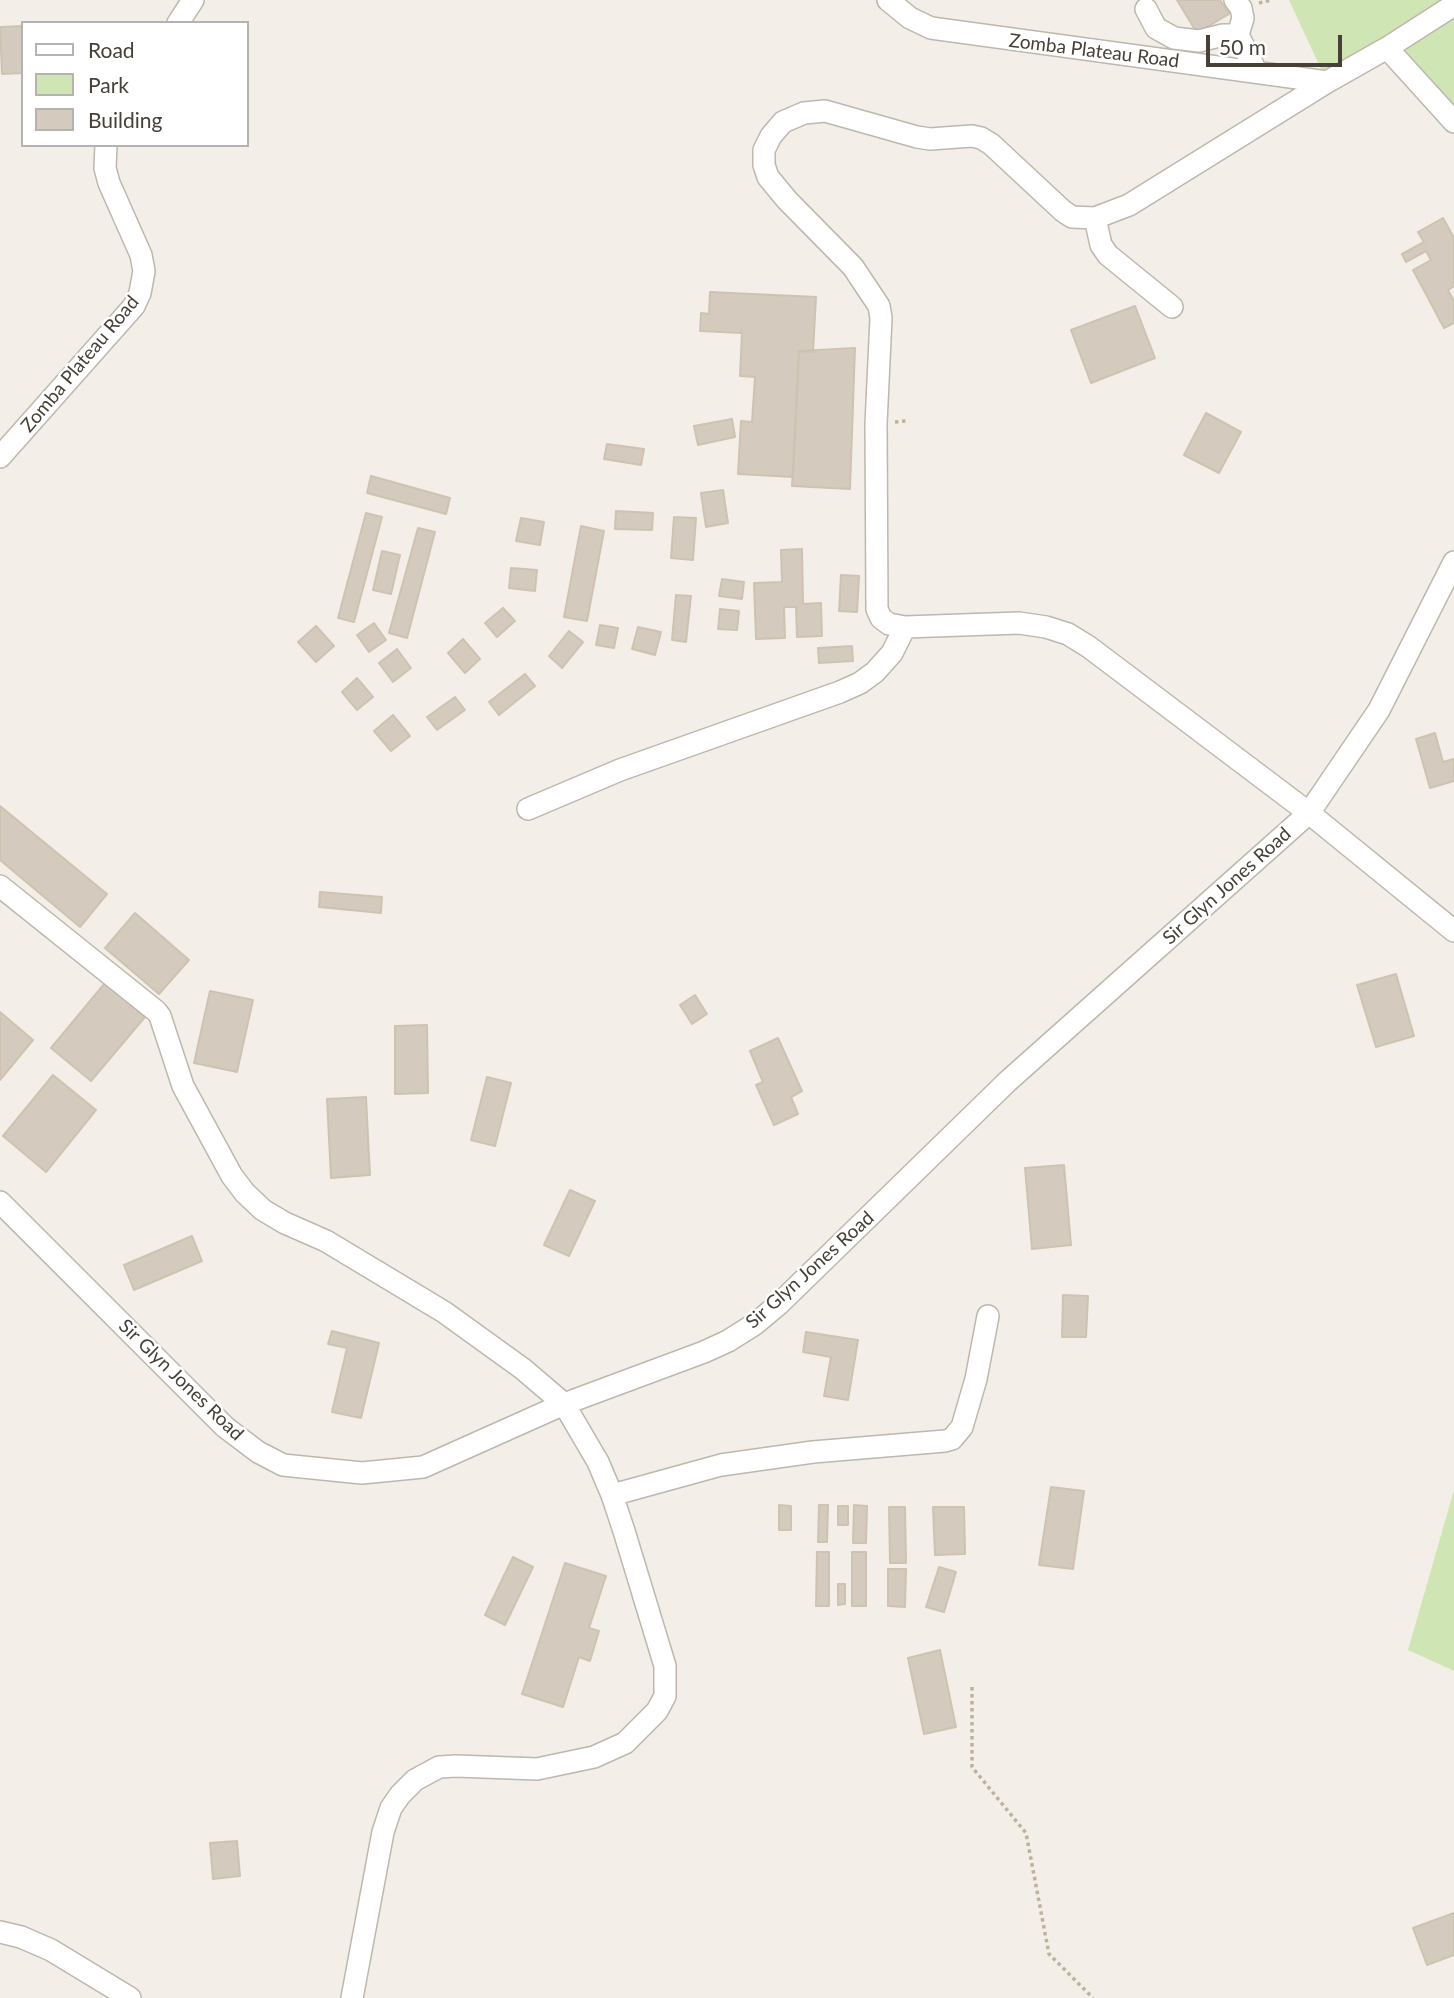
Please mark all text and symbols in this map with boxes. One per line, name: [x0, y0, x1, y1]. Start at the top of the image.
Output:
legend: [21, 21, 248, 147]
scale bar: [1209, 21, 1346, 65]
street label: Zomba Plateau Road: [1008, 29, 1180, 73]
text: 50 m: [1219, 34, 1266, 59]
text: Road: [88, 37, 135, 62]
text: Park: [88, 72, 129, 97]
text: Building: [88, 107, 163, 132]
street label: Zomba Plateau Road: [16, 291, 144, 437]
street label: Sir Glyn Jones Road: [1158, 823, 1296, 949]
street label: Sir Glyn Jones Road: [741, 1207, 879, 1333]
street label: Sir Glyn Jones Road: [114, 1315, 248, 1445]

